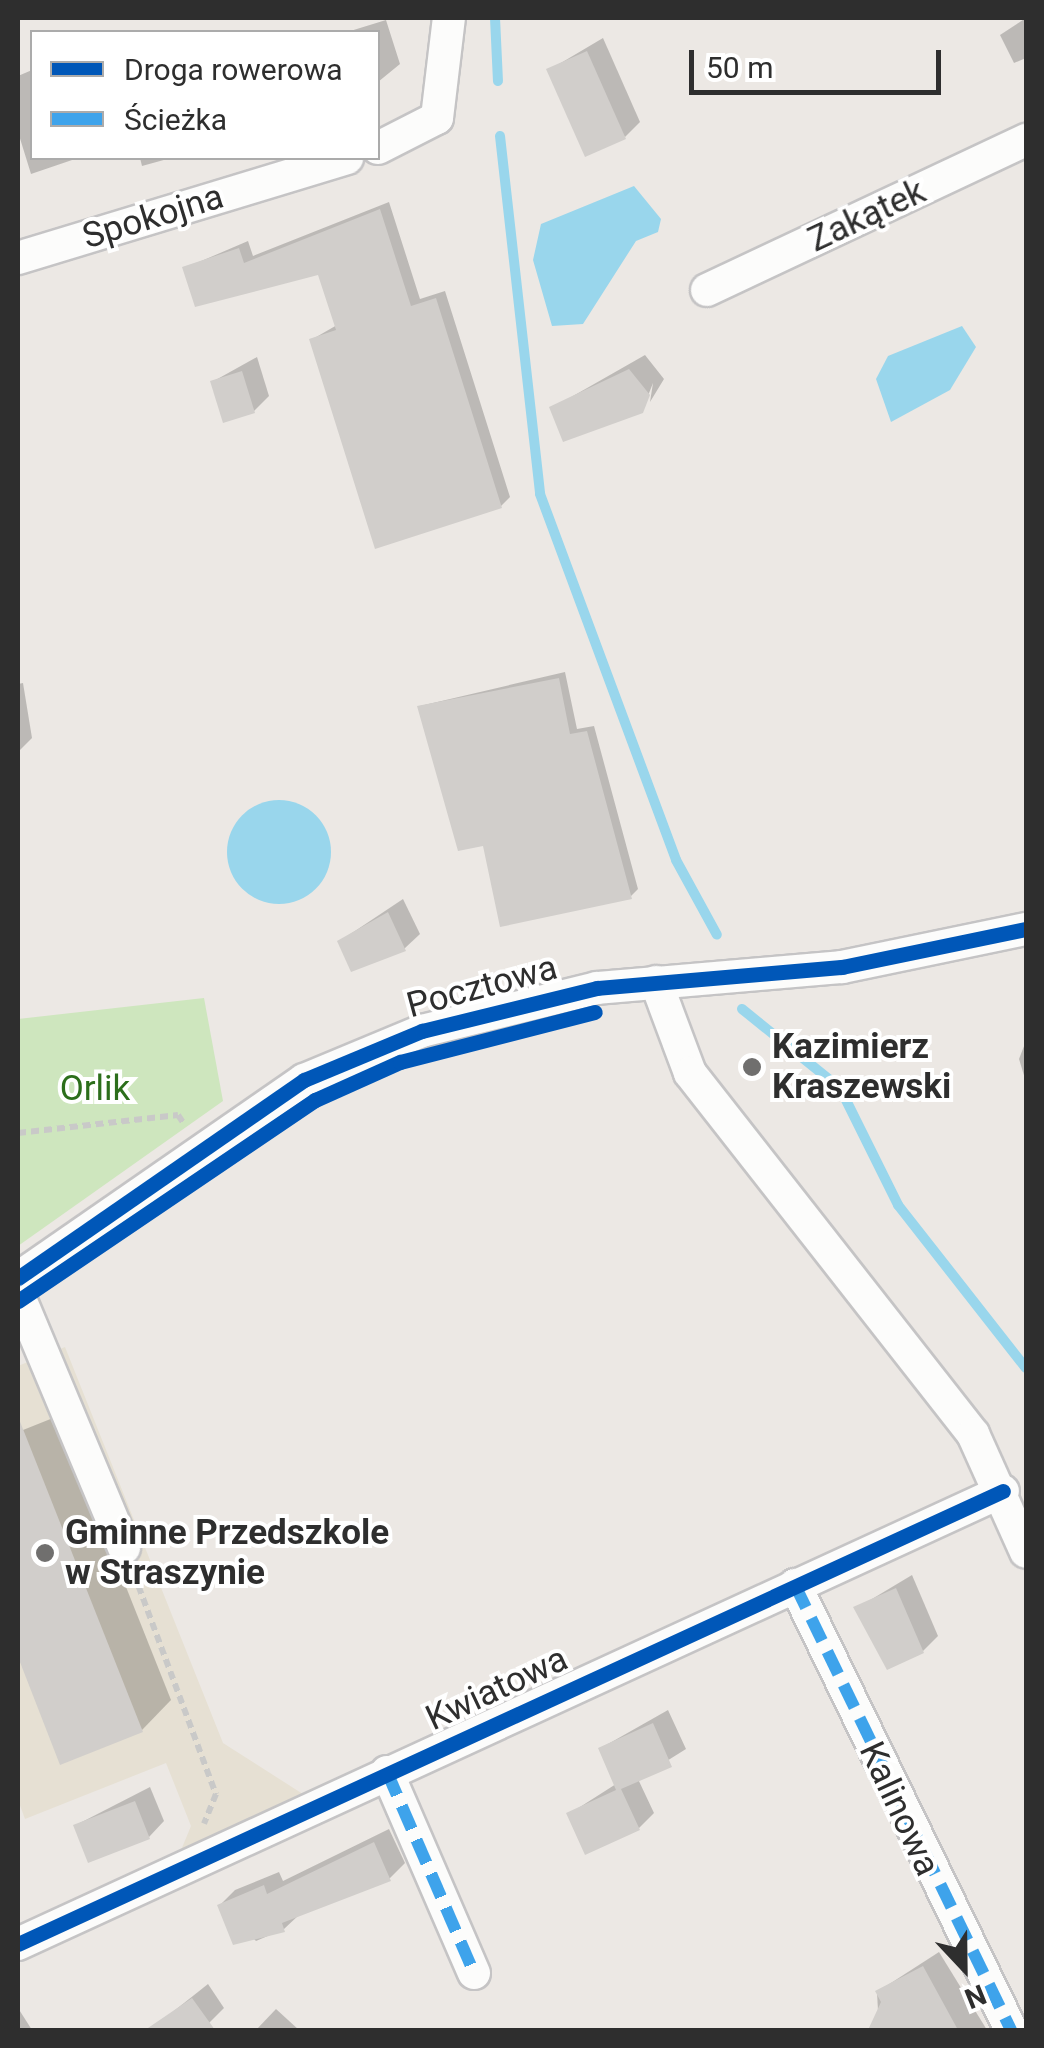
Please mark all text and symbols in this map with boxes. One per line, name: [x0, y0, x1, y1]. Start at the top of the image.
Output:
legend: [30, 30, 380, 160]
scale bar: [694, 30, 946, 92]
text: 50 m: [706, 50, 773, 85]
text: Droga rowerowa: [124, 52, 343, 87]
text: Ścieżka: [124, 102, 227, 137]
street label: Zakątek: [802, 171, 932, 261]
street label: Spokojna: [78, 176, 228, 258]
street label: Pocztowa: [402, 947, 562, 1027]
place label: Kazimierz Kraszewski: [772, 1026, 951, 1108]
marker: Kazimierz Kraszewski: [741, 1056, 763, 1078]
park label: Orlik: [60, 1068, 130, 1110]
place label: Gminne Przedszkole w Straszynie: [65, 1512, 389, 1594]
marker: Gminne Przedszkole w Straszynie: [34, 1542, 56, 1564]
street label: Kwiatowa: [420, 1638, 574, 1740]
street label: Kalinowa: [850, 1735, 948, 1883]
north arrow: [914, 1918, 1014, 2018]
text: N: [960, 1977, 991, 2015]

